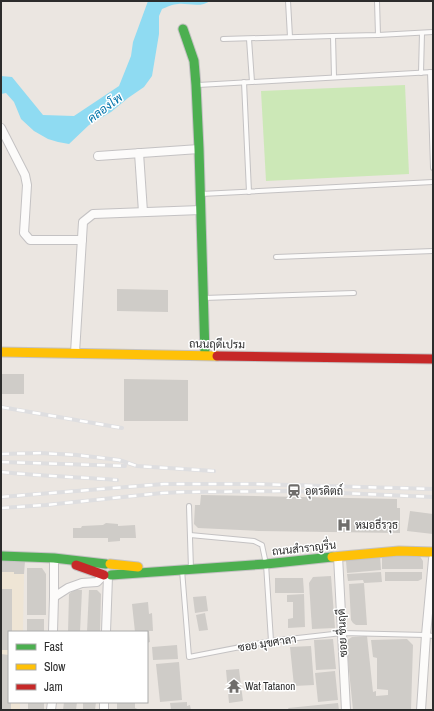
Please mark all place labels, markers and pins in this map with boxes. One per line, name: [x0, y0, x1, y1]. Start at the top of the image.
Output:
station icon: อุตรดิตถ์: [286, 483, 302, 499]
place label: อุตรดิตถ์: [305, 483, 343, 500]
hospital icon: หมอธีรวุธ: [336, 517, 352, 533]
place label: หมอธีรวุธ: [355, 517, 398, 534]
temple icon: Wat Tatanon: [226, 678, 242, 694]
place label: Wat Tatanon: [245, 679, 295, 693]

